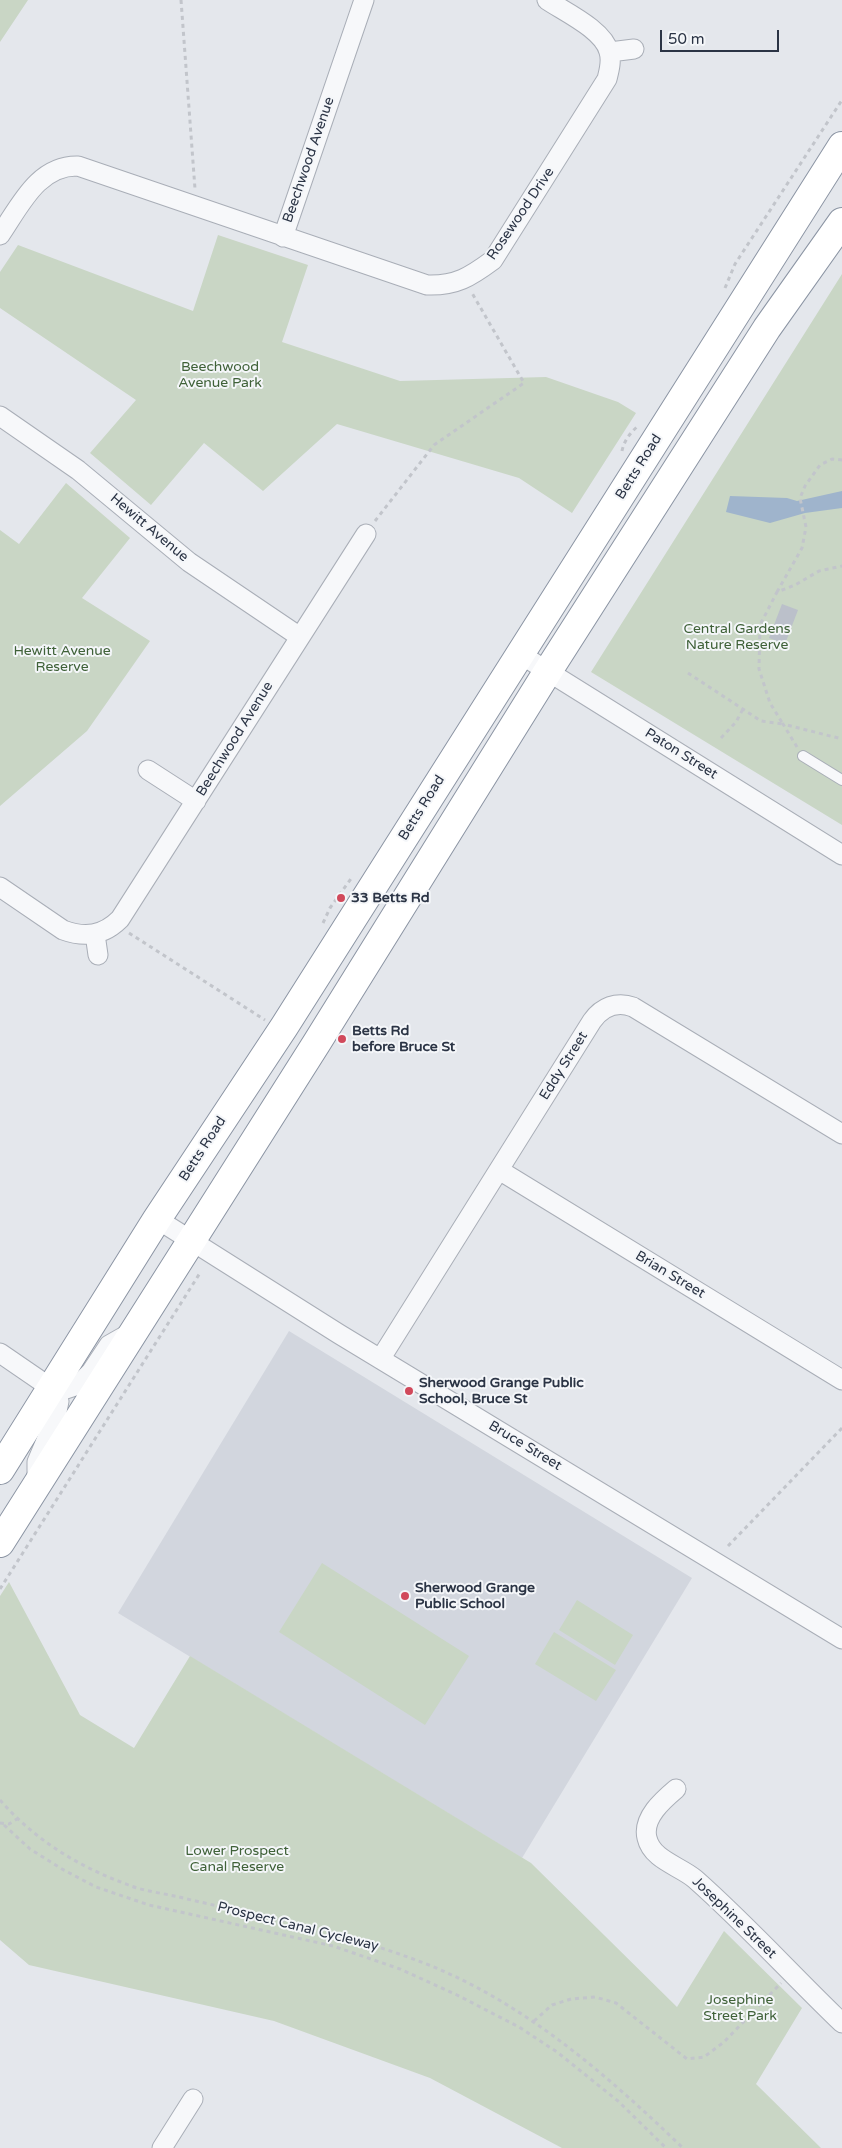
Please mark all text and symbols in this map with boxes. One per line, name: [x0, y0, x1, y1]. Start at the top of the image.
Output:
scale bar: [662, 20, 781, 52]
text: 50 m: [668, 30, 705, 48]
street label: Beechwood Avenue: [280, 95, 338, 225]
street label: Rosewood Drive: [484, 165, 558, 263]
park label: Beechwood Avenue Park: [178, 359, 262, 392]
street label: Betts Road: [612, 431, 666, 503]
street label: Hewitt Avenue: [106, 490, 192, 566]
park label: Central Gardens Nature Reserve: [683, 621, 791, 654]
park label: Hewitt Avenue Reserve: [13, 643, 111, 676]
street label: Beechwood Avenue: [193, 679, 277, 799]
street label: Paton Street: [641, 725, 721, 783]
street label: Betts Road: [395, 772, 449, 844]
place label: 33 Betts Rd: [351, 890, 430, 906]
marker: 33 Betts Rd: [335, 892, 347, 904]
place label: Betts Rd before Bruce St: [352, 1023, 455, 1056]
street label: Eddy Street: [536, 1029, 592, 1103]
marker: Betts Rd before Bruce St: [336, 1033, 348, 1045]
street label: Betts Road: [176, 1113, 230, 1185]
street label: Brian Street: [632, 1248, 708, 1302]
place label: Sherwood Grange Public School, Bruce St: [419, 1375, 584, 1408]
marker: Sherwood Grange Public School, Bruce St: [403, 1385, 415, 1397]
street label: Bruce Street: [485, 1418, 565, 1474]
place label: Sherwood Grange Public School: [415, 1580, 535, 1612]
marker: Sherwood Grange Public School: [399, 1590, 411, 1602]
park label: Lower Prospect Canal Reserve: [185, 1843, 289, 1875]
street label: Josephine Street: [688, 1874, 780, 1962]
street label: Prospect Canal Cycleway: [216, 1899, 380, 1955]
park label: Josephine Street Park: [703, 1992, 777, 2024]

